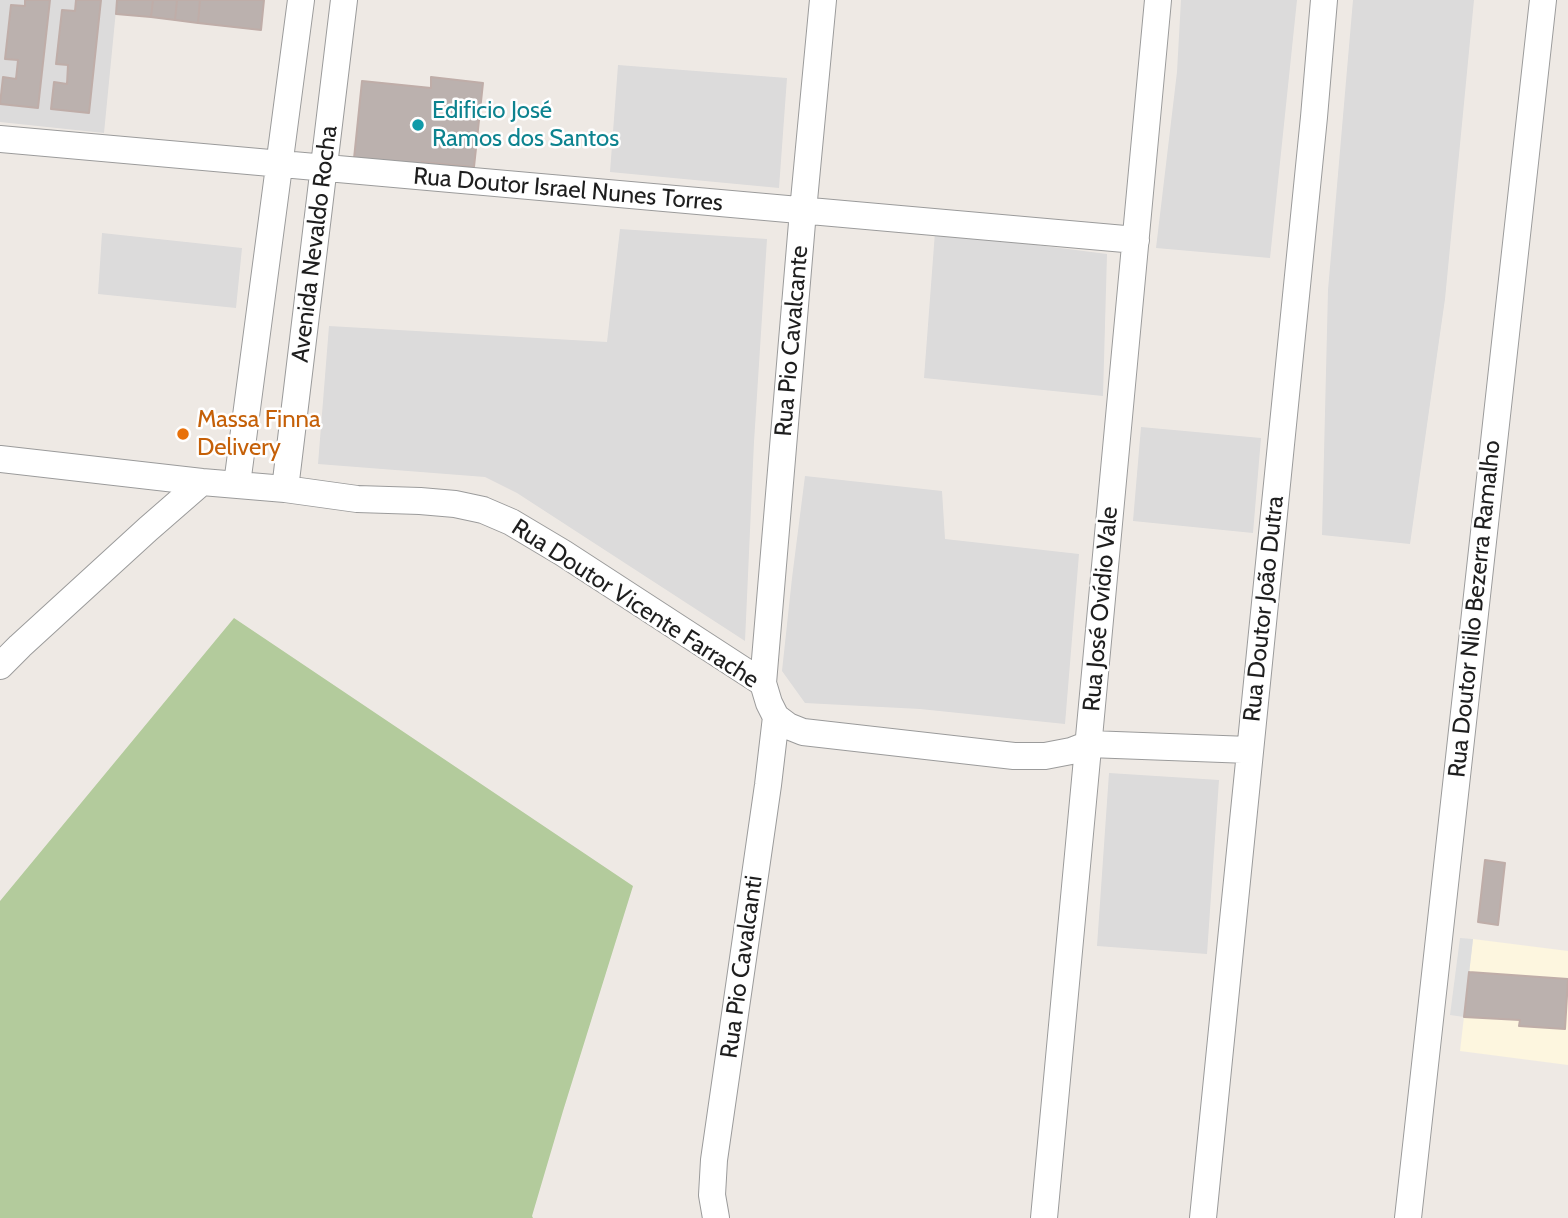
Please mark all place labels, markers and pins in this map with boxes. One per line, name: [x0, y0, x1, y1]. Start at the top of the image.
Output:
place label: Edificio José Ramos dos Santos: [432, 97, 619, 153]
marker: Edificio José Ramos dos Santos: [410, 117, 426, 133]
place label: Massa Finna Delivery: [197, 406, 320, 462]
marker: Massa Finna Delivery: [175, 426, 191, 442]

